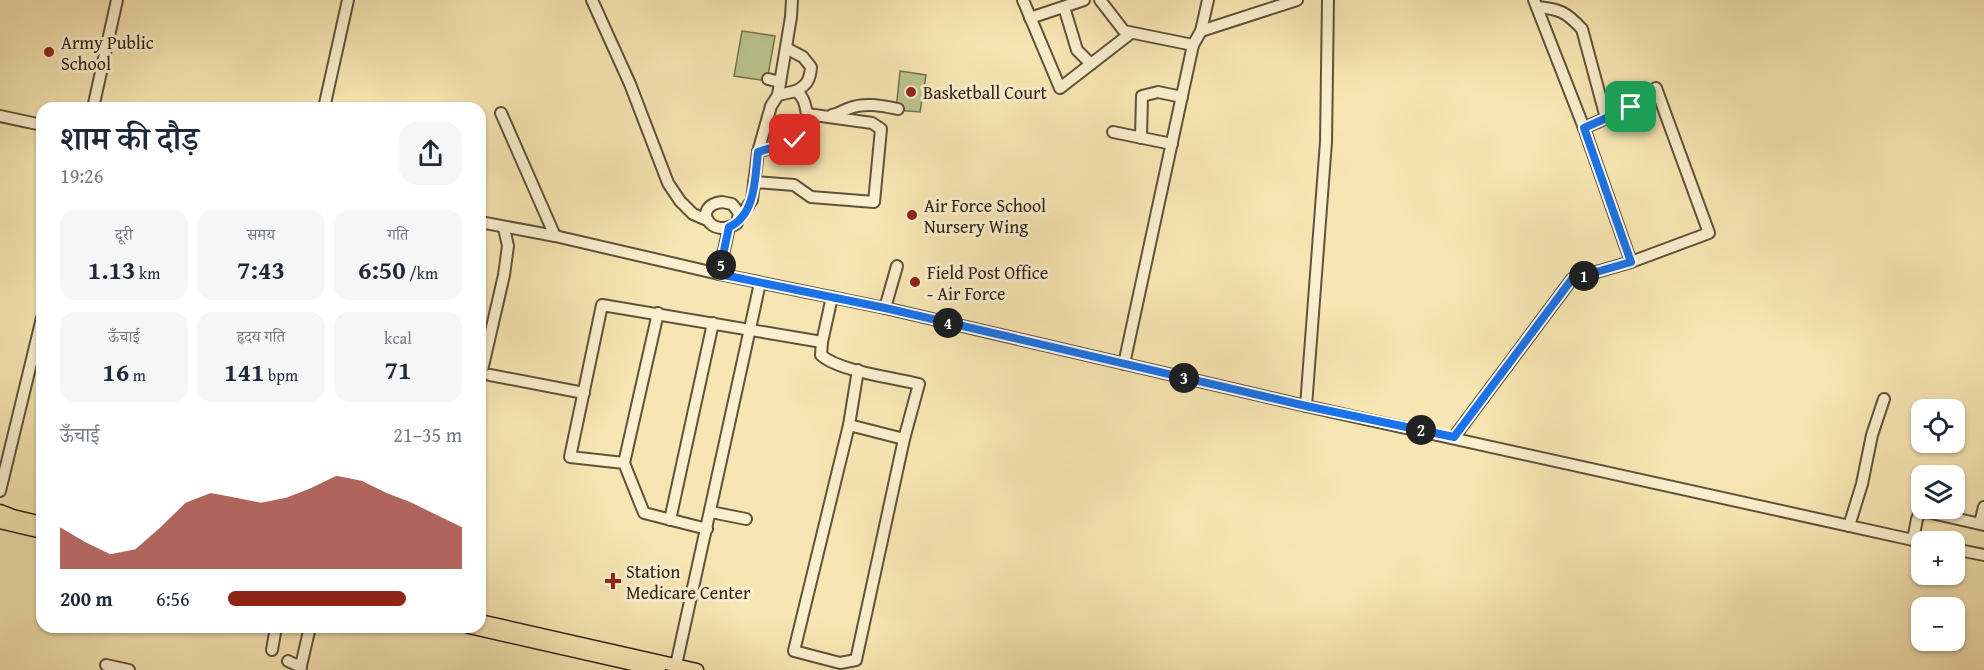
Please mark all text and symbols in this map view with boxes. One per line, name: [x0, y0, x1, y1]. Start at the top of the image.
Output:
place label: Army Public School: [61, 29, 154, 77]
marker: Army Public School: [42, 45, 56, 59]
place label: Basketball Court: [923, 79, 1047, 106]
pin: [1605, 81, 1656, 132]
marker: Basketball Court: [904, 85, 918, 99]
icon: arrive: [1614, 90, 1647, 123]
text: शाम की दौड़: [60, 114, 199, 162]
pin: [769, 114, 820, 165]
button: share: [399, 122, 462, 185]
icon: check: [778, 123, 811, 156]
text: 19:26: [60, 161, 103, 190]
place label: Air Force School Nursery Wing: [924, 192, 1046, 240]
marker: Air Force School Nursery Wing: [905, 208, 919, 222]
text: दूरी: [115, 222, 133, 246]
text: समय: [247, 222, 275, 246]
text: गति: [388, 222, 408, 246]
text: 1.13: [88, 250, 136, 289]
text: 7:43: [237, 250, 285, 289]
text: 6:50: [358, 250, 406, 289]
pin: 5: [706, 250, 736, 280]
text: 5: [717, 253, 725, 277]
place label: Field Post Office - Air Force: [927, 259, 1048, 307]
text: km: [136, 261, 160, 285]
text: /km: [406, 261, 438, 285]
pin: 1: [1569, 261, 1599, 291]
text: 1: [1580, 264, 1588, 288]
marker: Field Post Office - Air Force: [908, 275, 922, 289]
pin: 4: [933, 308, 963, 338]
text: 4: [944, 311, 952, 335]
text: ऊँचाई: [108, 324, 140, 348]
text: हृदय गति: [237, 324, 285, 348]
text: kcal: [384, 326, 412, 350]
text: 71: [385, 350, 411, 389]
text: 16: [102, 352, 129, 391]
text: 141: [224, 352, 264, 391]
text: m: [129, 363, 146, 387]
text: bpm: [264, 363, 298, 387]
pin: 3: [1169, 363, 1199, 393]
text: 3: [1180, 366, 1188, 390]
map controls: [1911, 399, 1965, 651]
button: locate: [1911, 399, 1965, 453]
pin: 2: [1406, 415, 1436, 445]
text: 2: [1417, 418, 1425, 442]
text: ऊँचाई: [60, 420, 99, 449]
text: 21–35 m: [393, 420, 462, 449]
button: layers: [1911, 465, 1965, 519]
button: +: [1911, 531, 1965, 585]
place label: Station Medicare Center: [626, 558, 751, 606]
marker: Station Medicare Center: [604, 572, 622, 590]
text: 200 m: [60, 584, 113, 613]
text: 6:56: [156, 584, 190, 613]
button: −: [1911, 597, 1965, 651]

